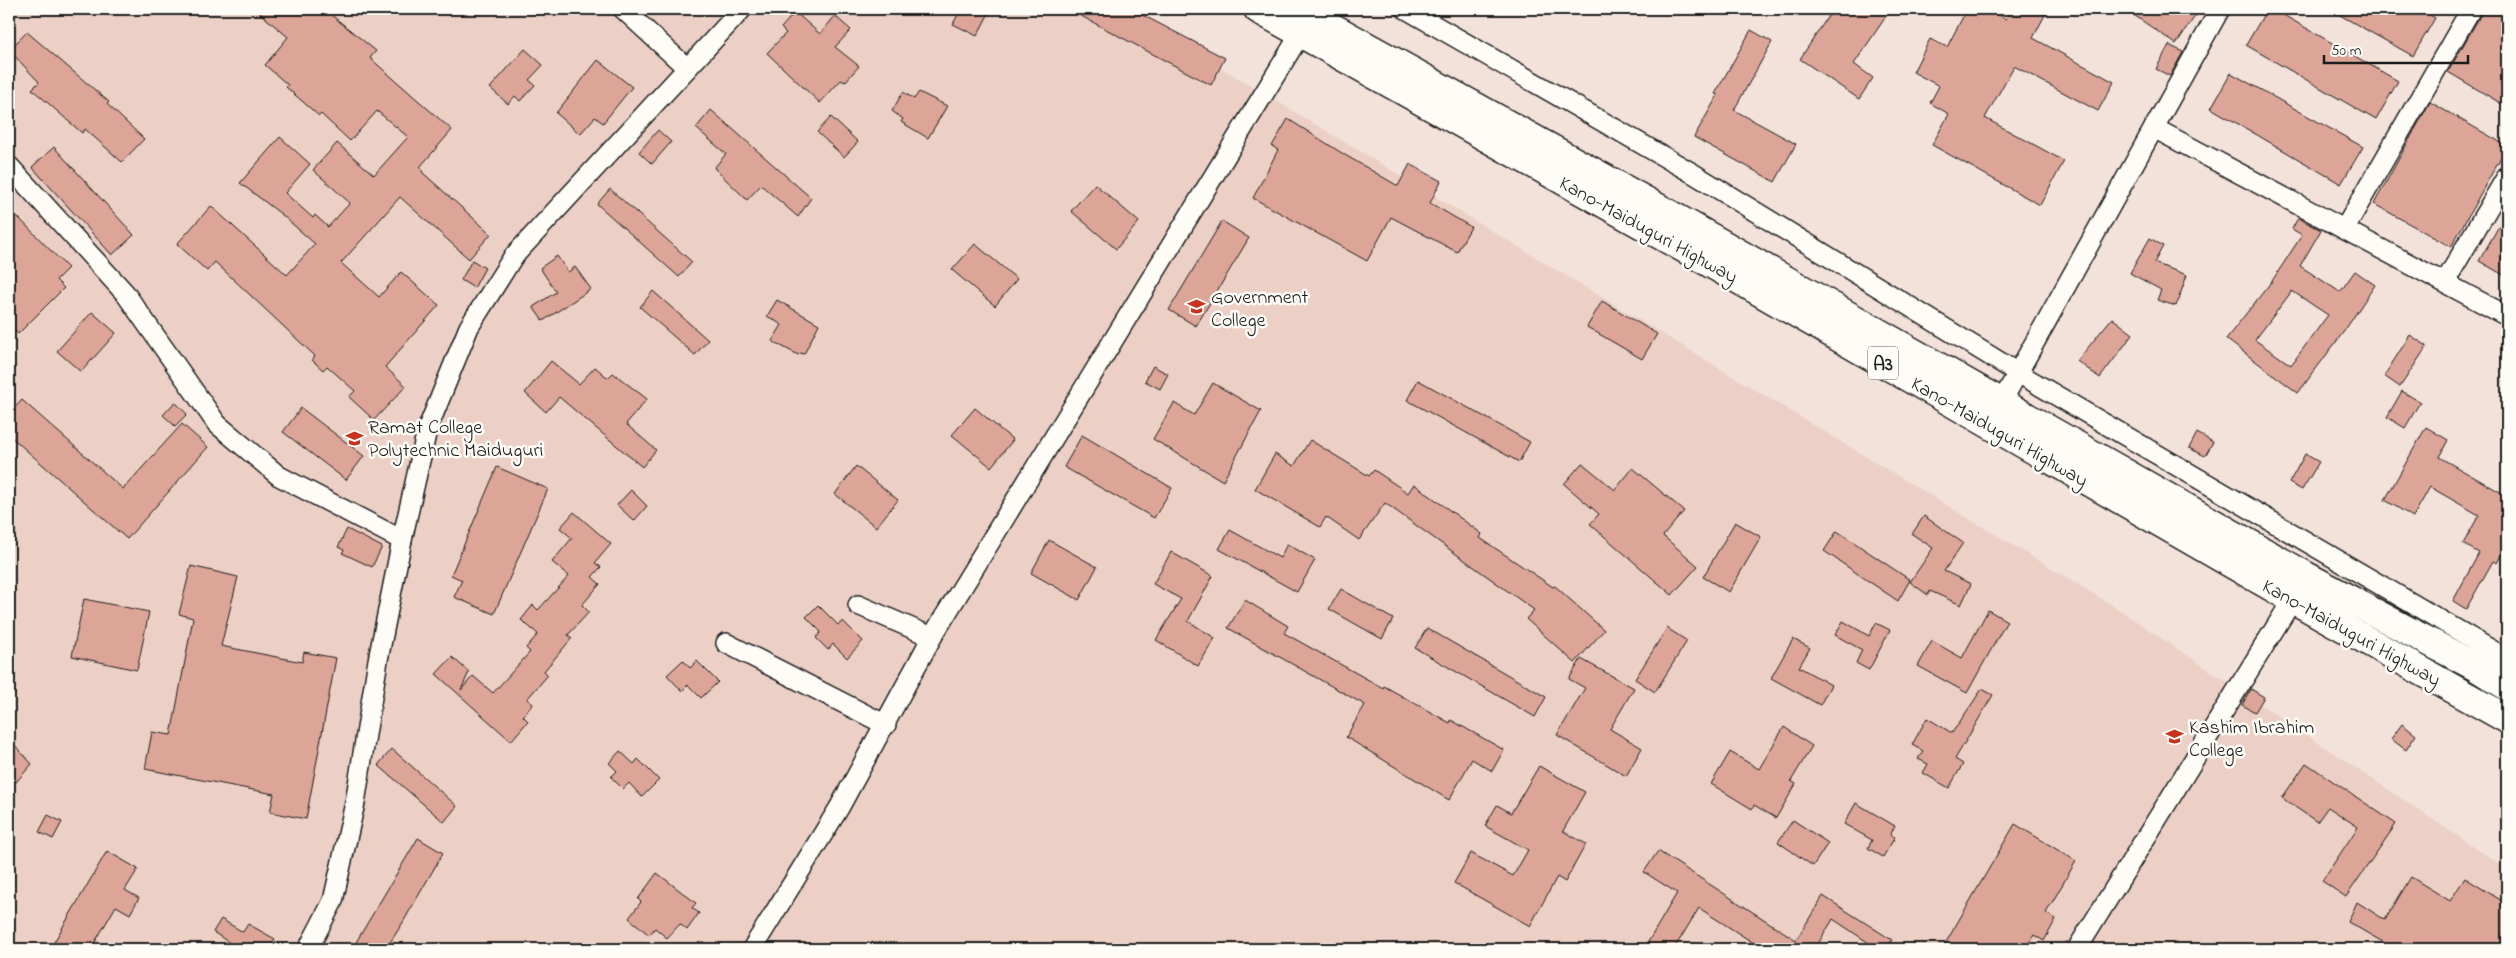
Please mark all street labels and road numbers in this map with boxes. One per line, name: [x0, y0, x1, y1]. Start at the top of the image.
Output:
street label: Kano-Maiduguri Highway: [1553, 170, 1743, 293]
road number: A3: [1868, 346, 1898, 379]
street label: Kano-Maiduguri Highway: [1904, 370, 2093, 497]
street label: Kano-Maiduguri Highway: [2256, 573, 2446, 696]

